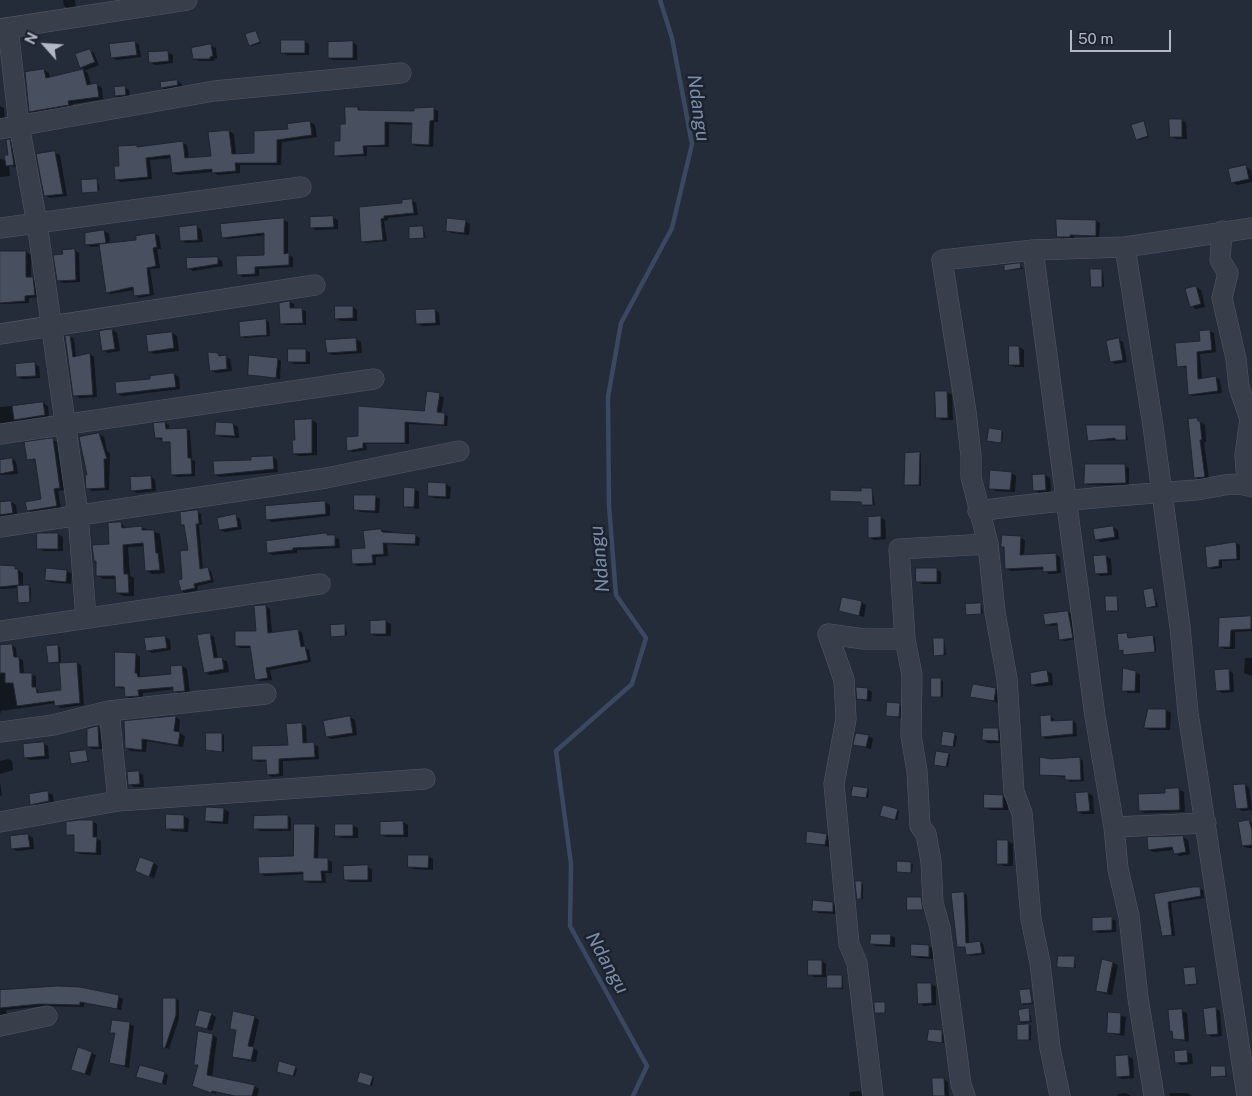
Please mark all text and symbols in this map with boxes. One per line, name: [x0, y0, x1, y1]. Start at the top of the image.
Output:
north arrow: [20, 20, 70, 70]
scale bar: [1072, 20, 1173, 52]
text: N: [22, 30, 41, 47]
text: 50 m: [1078, 30, 1113, 47]
water label: Ndangu: [682, 73, 714, 143]
water label: Ndangu: [585, 524, 615, 594]
water label: Ndangu: [581, 928, 633, 998]

